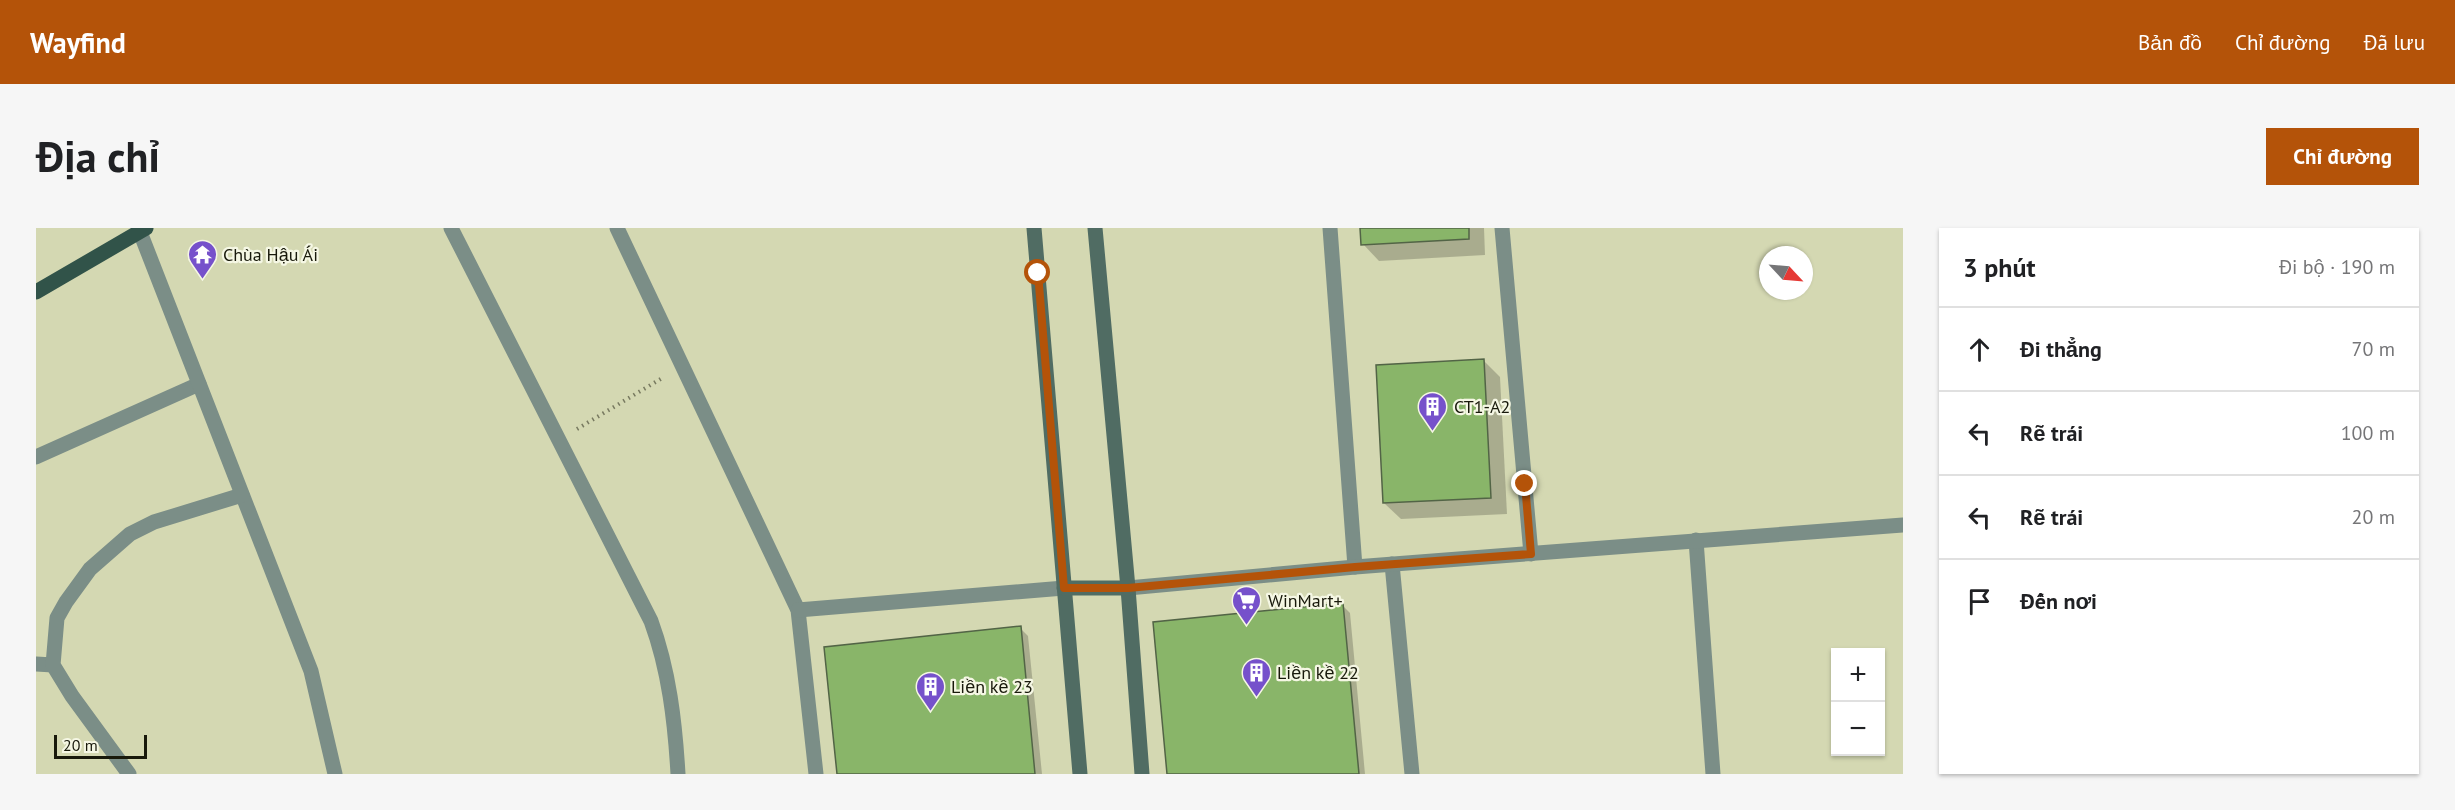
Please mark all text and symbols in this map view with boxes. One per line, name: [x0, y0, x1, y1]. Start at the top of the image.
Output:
text: Wayfind: [30, 24, 126, 61]
text: Bản đồ: [2138, 29, 2202, 56]
text: Chỉ đường: [2235, 29, 2331, 56]
text: Đã lưu: [2364, 29, 2425, 56]
button: Chỉ đường: [2266, 128, 2419, 185]
text: Địa chỉ: [36, 129, 160, 184]
temple icon: Chùa Hậu Ái: [186, 238, 218, 280]
place label: Chùa Hậu Ái: [223, 243, 318, 266]
north arrow: [1759, 246, 1813, 300]
text: 3 phút: [1963, 251, 2036, 284]
text: Đi bộ · 190 m: [2279, 254, 2395, 280]
route start: [1024, 259, 1050, 285]
icon: ahead: [1963, 333, 1996, 366]
text: Đi thẳng: [2020, 335, 2102, 363]
text: 70 m: [2352, 336, 2395, 362]
building icon: CT1-A2: [1417, 390, 1449, 432]
place label: CT1-A2: [1454, 395, 1510, 418]
icon: left: [1963, 417, 1996, 450]
text: Rẽ trái: [2020, 419, 2083, 447]
text: 100 m: [2341, 420, 2395, 446]
route end: [1511, 470, 1537, 496]
icon: left: [1963, 501, 1996, 534]
text: Rẽ trái: [2020, 503, 2083, 531]
text: 20 m: [2352, 504, 2395, 530]
supermarket icon: WinMart+: [1231, 584, 1263, 626]
icon: arrive: [1963, 585, 1996, 618]
text: Đến nơi: [2020, 587, 2097, 615]
place label: WinMart+: [1268, 589, 1343, 612]
map controls: [1831, 648, 1885, 756]
button: +: [1831, 648, 1885, 702]
building icon: Liền kề 22: [1240, 656, 1272, 698]
place label: Liền kề 22: [1277, 661, 1359, 684]
building icon: Liền kề 23: [914, 670, 946, 712]
place label: Liền kề 23: [951, 675, 1033, 698]
button: −: [1831, 702, 1885, 756]
scale bar: [54, 732, 147, 760]
text: 20 m: [63, 735, 98, 755]

